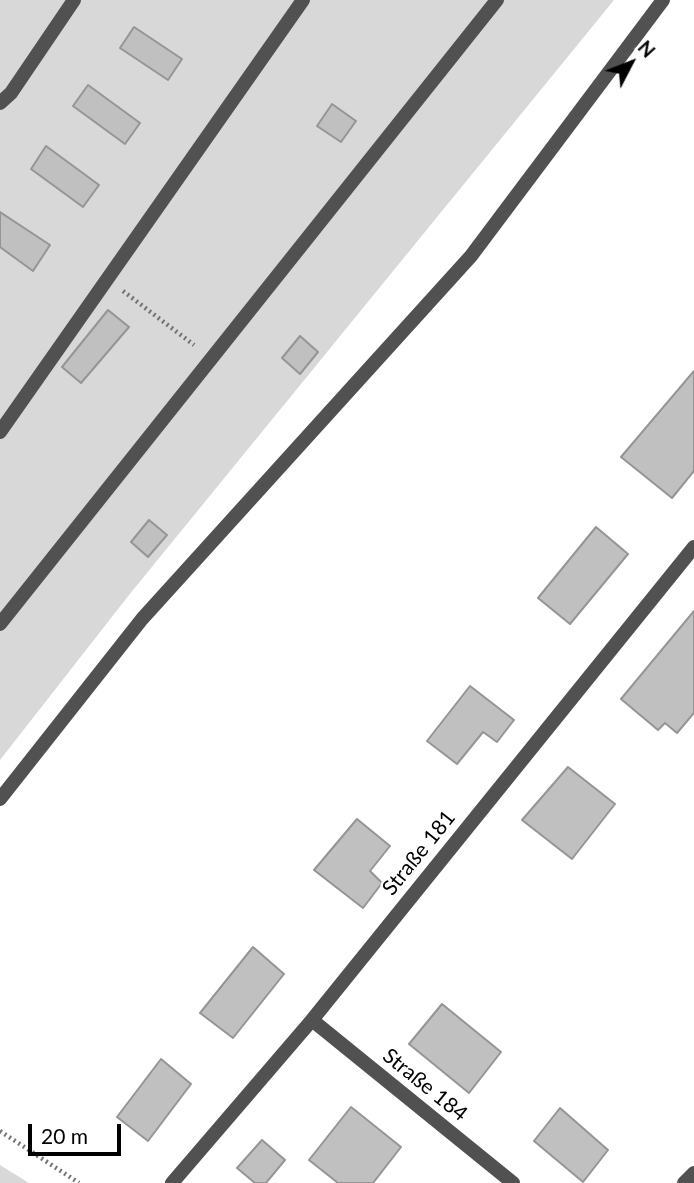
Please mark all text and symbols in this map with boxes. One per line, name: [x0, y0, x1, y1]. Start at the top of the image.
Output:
north arrow: [596, 28, 666, 98]
text: N: [634, 35, 660, 62]
street label: Straße 181: [377, 806, 461, 900]
street label: Straße 184: [378, 1043, 472, 1127]
scale bar: [32, 1110, 124, 1154]
text: 20 m: [41, 1123, 88, 1148]

